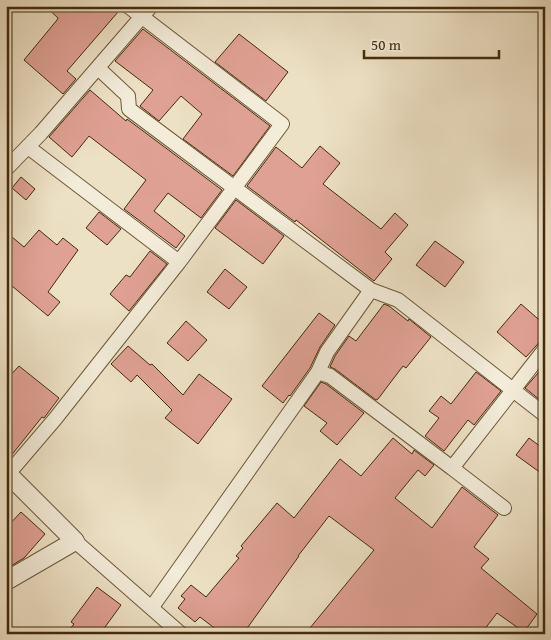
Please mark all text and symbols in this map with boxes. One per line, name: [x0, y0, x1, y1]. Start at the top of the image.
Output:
scale bar: [364, 28, 498, 60]
text: 50 m: [371, 34, 402, 55]

